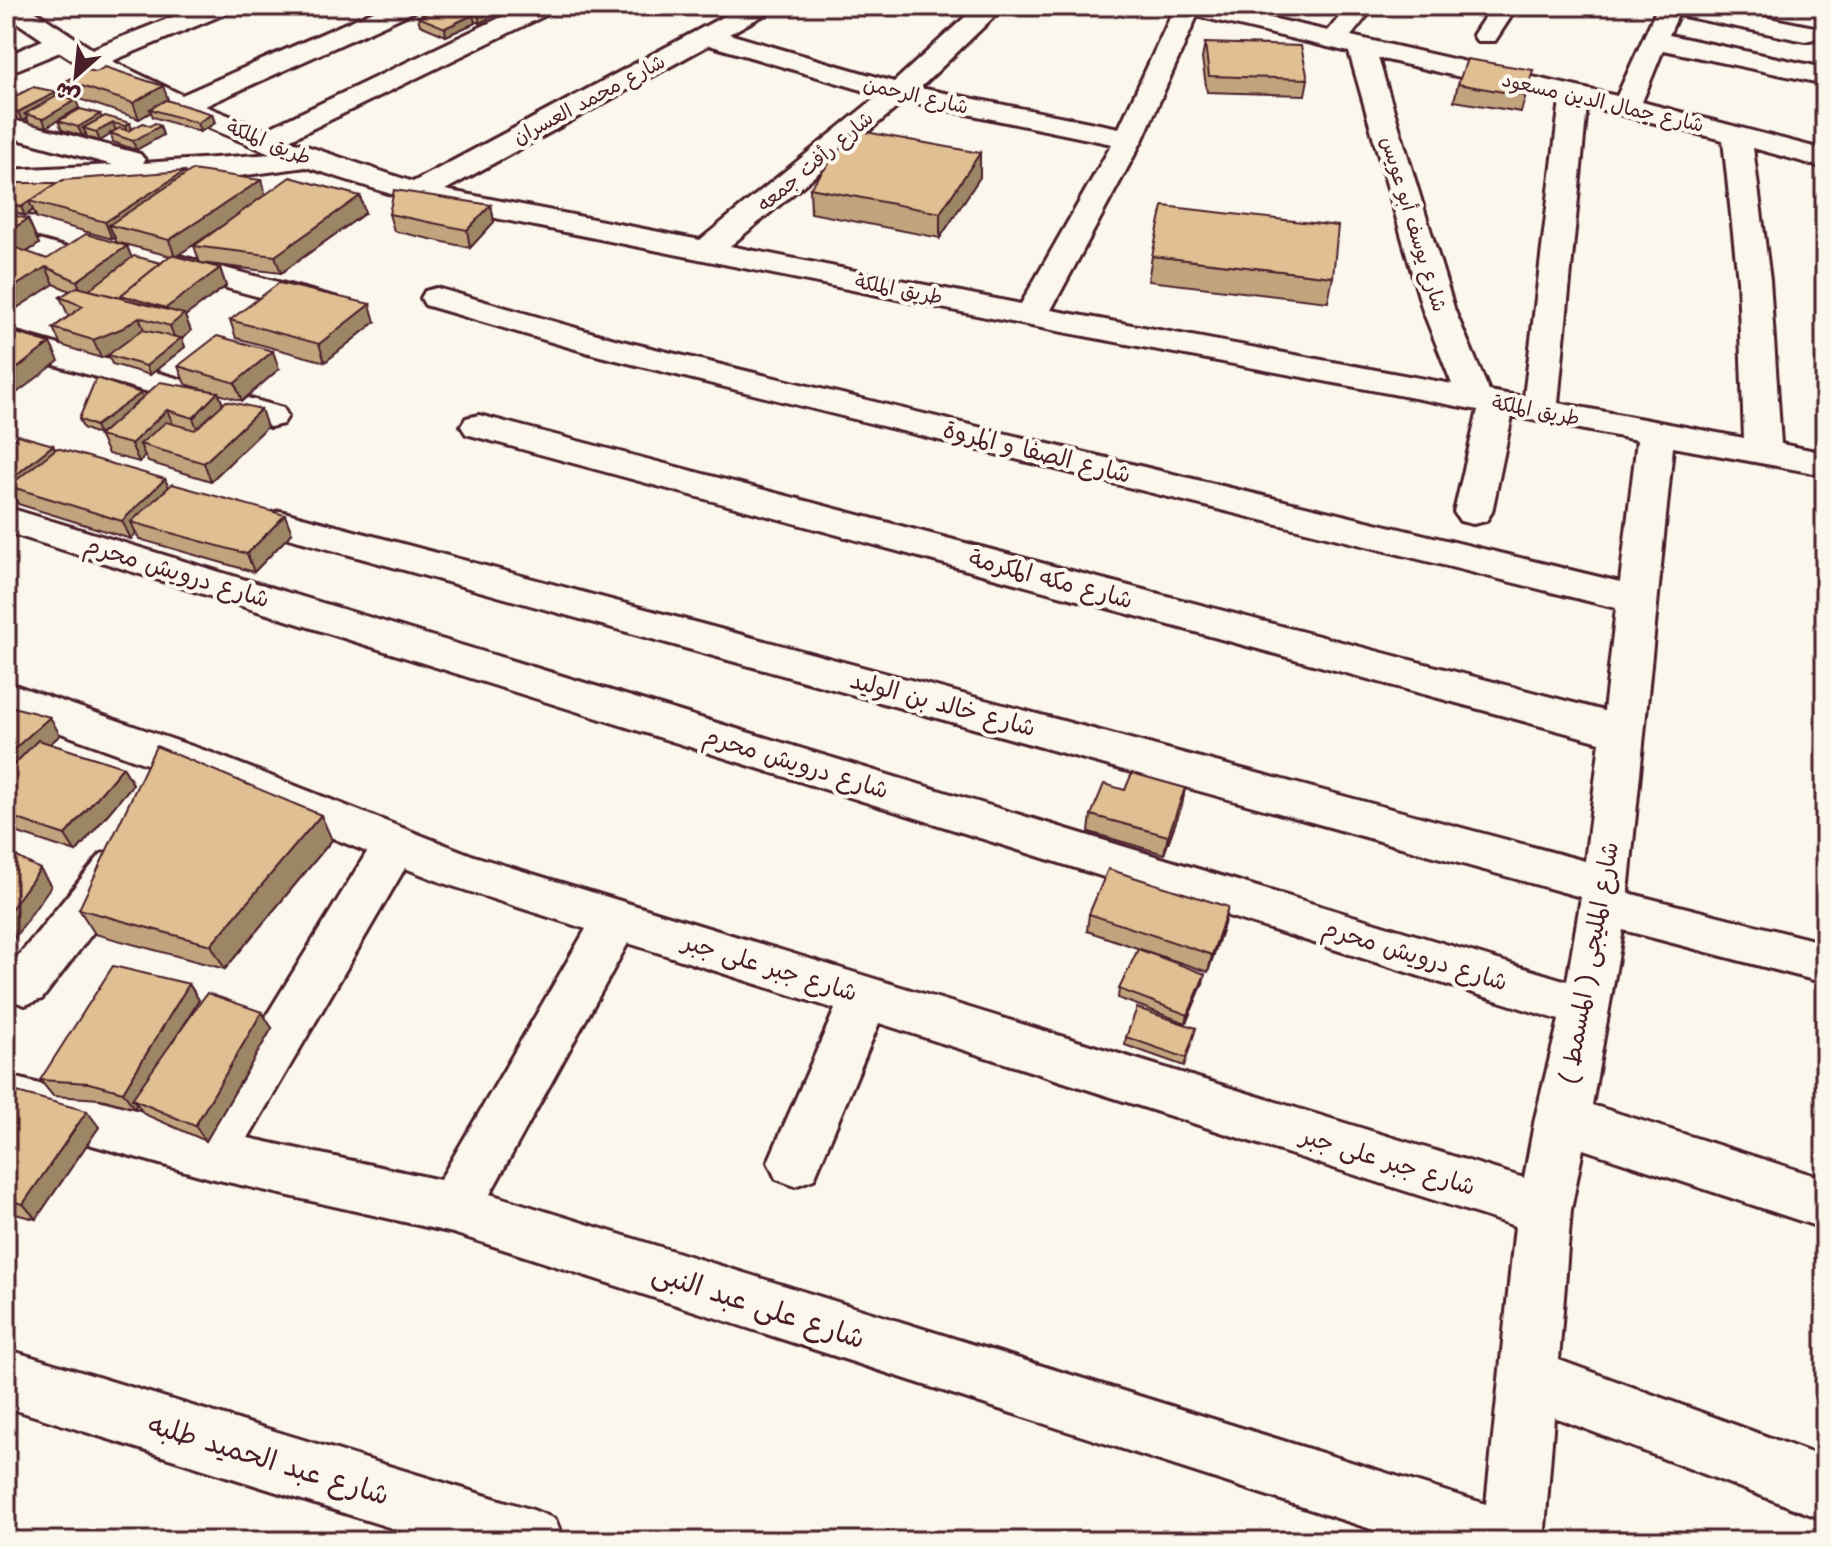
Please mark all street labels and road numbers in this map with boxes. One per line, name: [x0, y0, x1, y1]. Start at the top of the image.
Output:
street label: شارع محمد العسران: [508, 48, 670, 151]
street label: شارع جمال الدين مسعود: [1499, 66, 1707, 139]
street label: شارع الرحمن: [861, 70, 971, 121]
street label: شارع رأفت جمعه: [752, 105, 879, 218]
street label: طريق الملكة: [223, 113, 315, 171]
street label: شارع يوسف أبو عويس: [1374, 133, 1453, 315]
street label: طريق الملكة: [853, 268, 945, 310]
street label: طريق الملكة: [1490, 389, 1582, 431]
street label: شارع الصفا و المروة: [940, 413, 1134, 492]
street label: شارع درويش محرم: [80, 529, 274, 617]
street label: شارع مكه المكرمة: [965, 542, 1136, 617]
street label: شارع خالد بن الوليد: [847, 664, 1039, 745]
street label: شارع درويش محرم: [699, 720, 893, 808]
street label: شارع المليجى ( المسمط ): [1552, 839, 1627, 1087]
street label: شارع درويش محرم: [1318, 912, 1512, 1000]
street label: شارع جبر على جبر: [677, 925, 861, 1010]
street label: شارع جبر على جبر: [1295, 1119, 1479, 1204]
street label: شارع على عبد النبى: [648, 1253, 870, 1358]
street label: شارع عبد الحميد طلبه: [144, 1404, 394, 1515]

